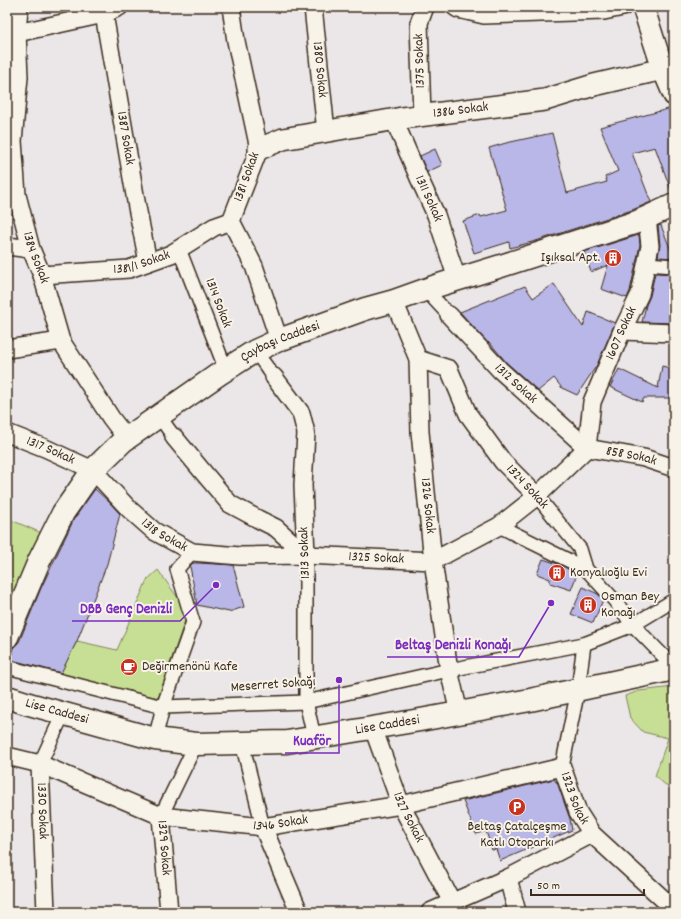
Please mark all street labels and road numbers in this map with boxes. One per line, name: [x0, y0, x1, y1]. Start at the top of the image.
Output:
street label: 1375 Sokak: [409, 33, 431, 89]
street label: 1380 Sokak: [307, 41, 332, 99]
street label: 1386 Sokak: [432, 97, 490, 124]
street label: 1387 Sokak: [111, 110, 140, 167]
street label: 1381 Sokak: [229, 149, 265, 205]
street label: 1311 Sokak: [409, 172, 448, 225]
street label: 1384 Sokak: [17, 229, 54, 286]
street label: 1381/1 Sokak: [113, 245, 173, 280]
street label: 1314 Sokak: [199, 275, 237, 331]
street label: 1607 Sokak: [601, 303, 642, 363]
street label: Çaybaşı Caddesi: [237, 316, 323, 368]
street label: 1312 Sokak: [489, 359, 542, 409]
street label: 1317 Sokak: [23, 432, 78, 470]
street label: 858 Sokak: [604, 441, 660, 472]
street label: 1324 Sokak: [501, 460, 553, 514]
street label: 1326 Sokak: [415, 477, 440, 535]
street label: 1318 Sokak: [136, 514, 191, 558]
street label: 1313 Sokak: [294, 526, 316, 579]
street label: 1325 Sokak: [348, 547, 405, 570]
street label: Meserret Sokağı: [230, 672, 316, 698]
street label: Lise Caddesi: [23, 693, 91, 730]
street label: Lise Caddesi: [354, 710, 422, 741]
street label: 1323 Sokak: [555, 769, 594, 829]
street label: 1330 Sokak: [31, 782, 53, 840]
street label: 1327 Sokak: [387, 789, 429, 846]
street label: 1346 Sokak: [252, 810, 310, 837]
street label: 1329 Sokak: [151, 819, 176, 877]

